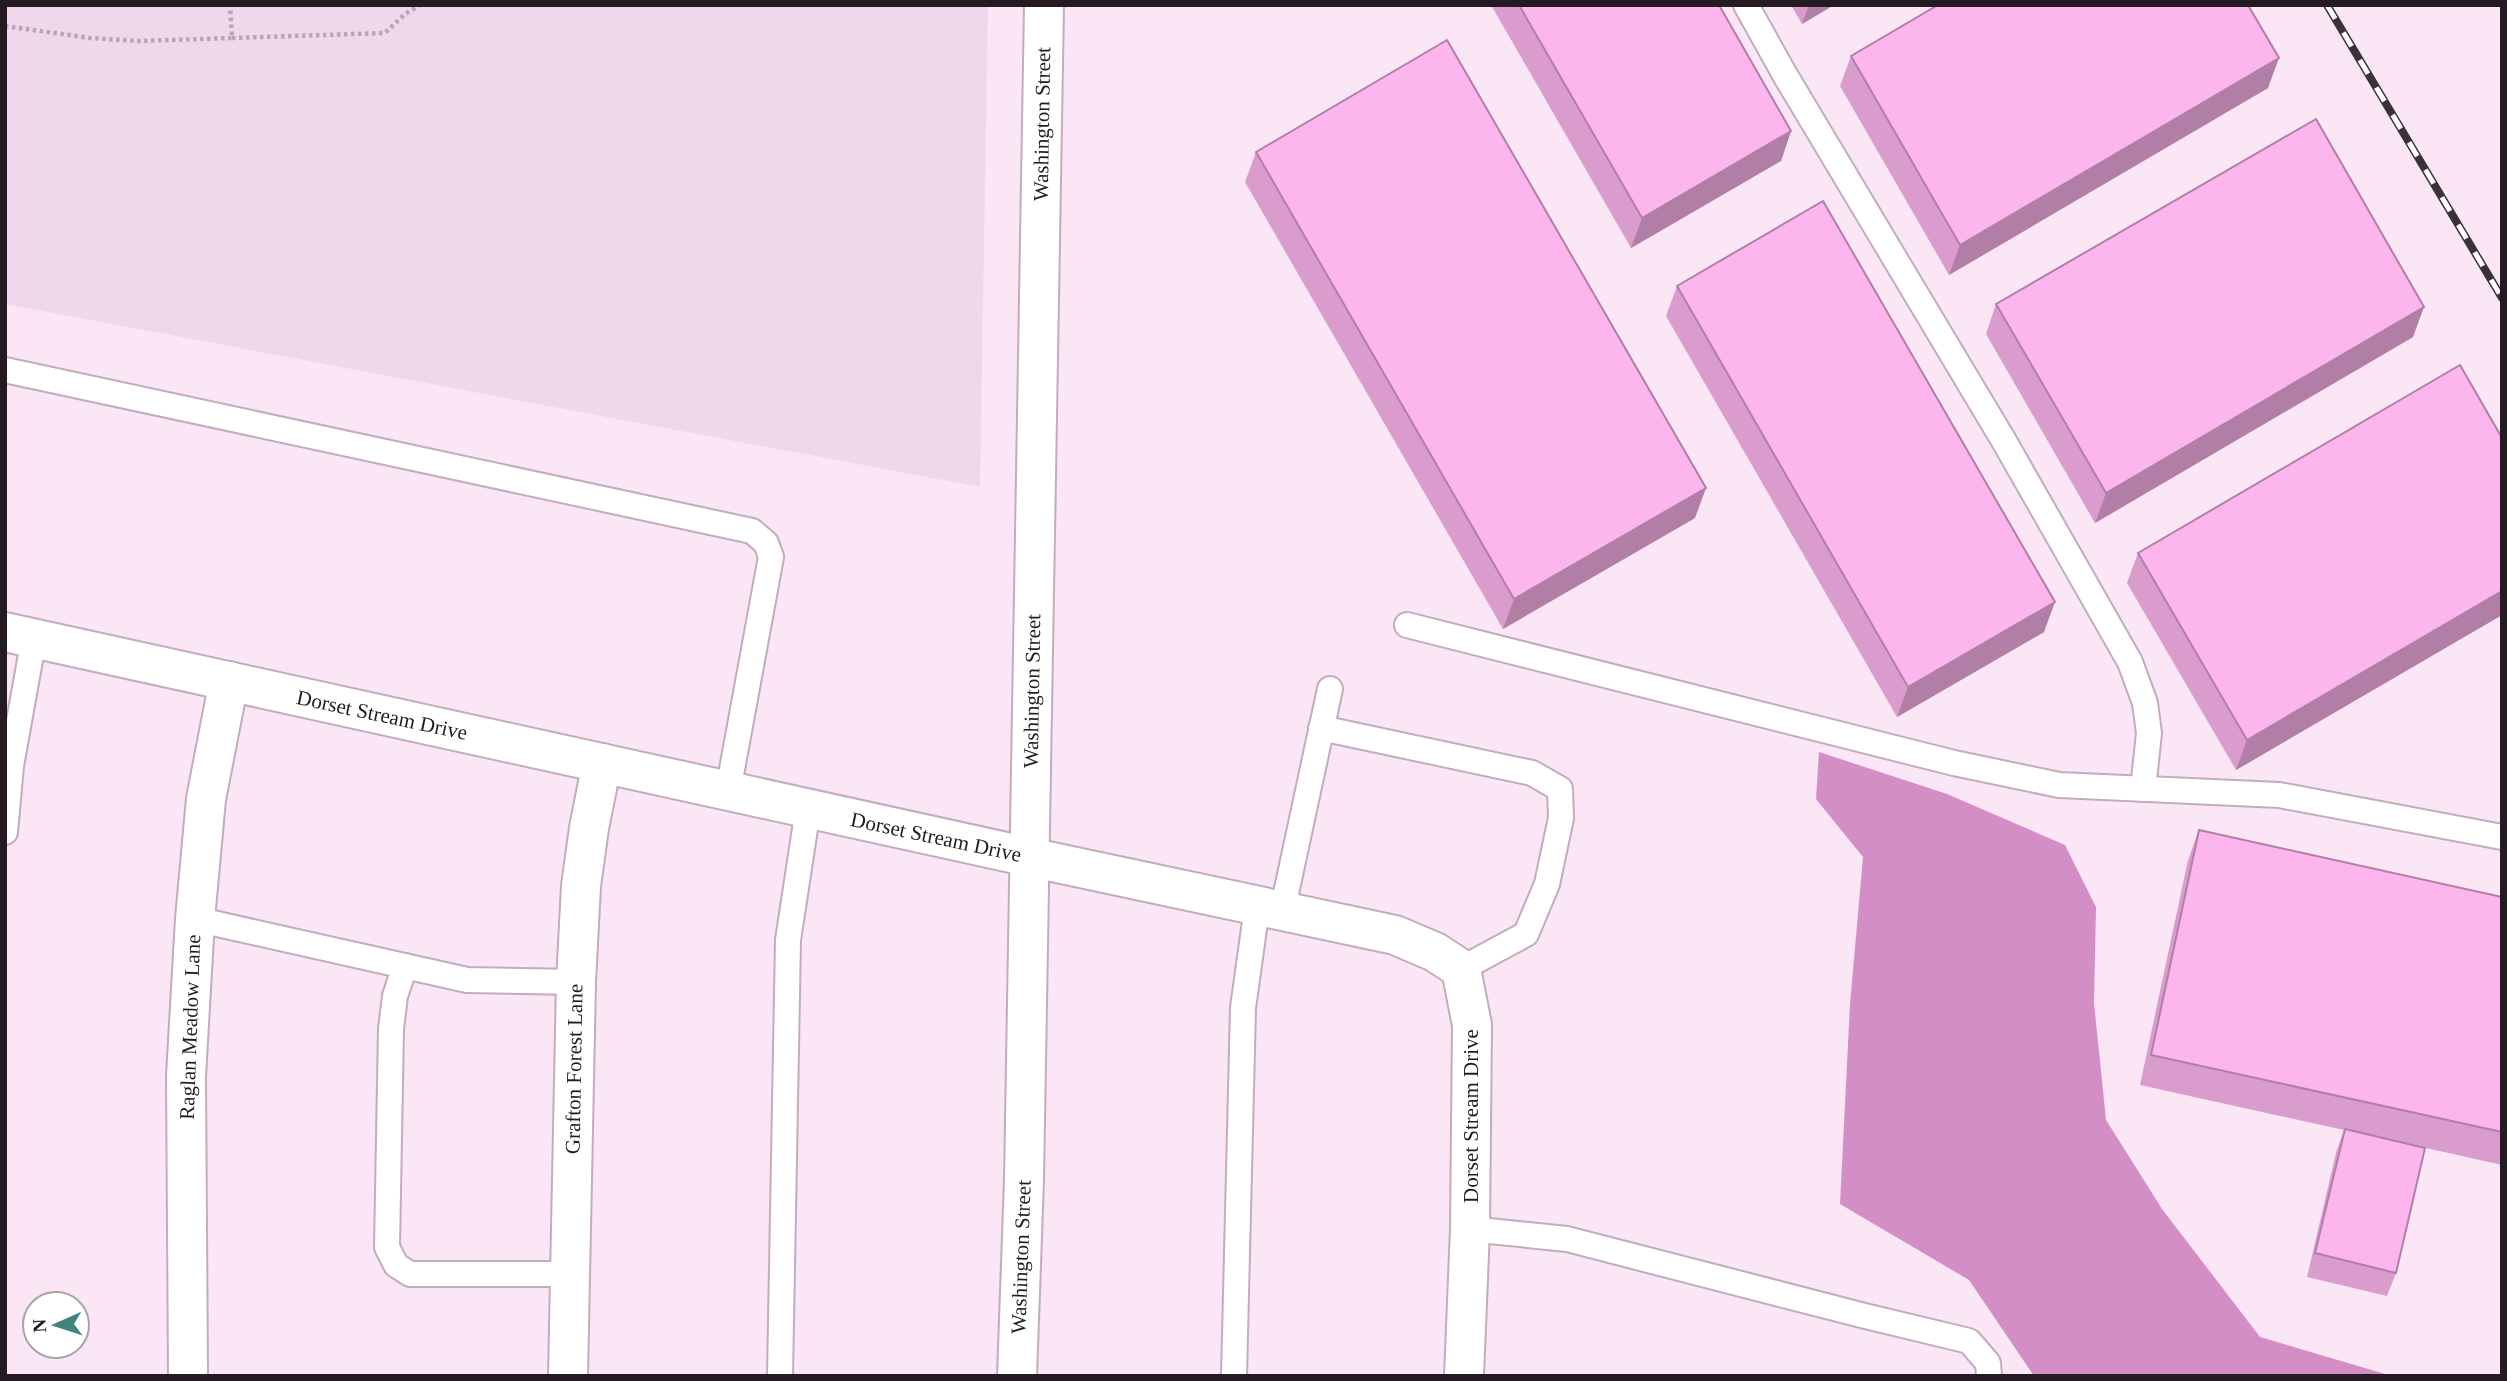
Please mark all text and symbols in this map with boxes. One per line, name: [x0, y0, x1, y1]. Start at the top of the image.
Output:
street label: Washington Street: [1029, 47, 1055, 201]
street label: Washington Street: [1019, 614, 1045, 768]
street label: Dorset Stream Drive: [295, 685, 469, 745]
street label: Dorset Stream Drive: [849, 807, 1023, 867]
street label: Raglan Meadow Lane: [175, 934, 205, 1120]
street label: Grafton Forest Lane: [561, 984, 587, 1154]
street label: Dorset Stream Drive: [1459, 1029, 1483, 1203]
street label: Washington Street: [1006, 1179, 1036, 1334]
north arrow: [21, 1290, 91, 1360]
text: N: [29, 1318, 50, 1333]

